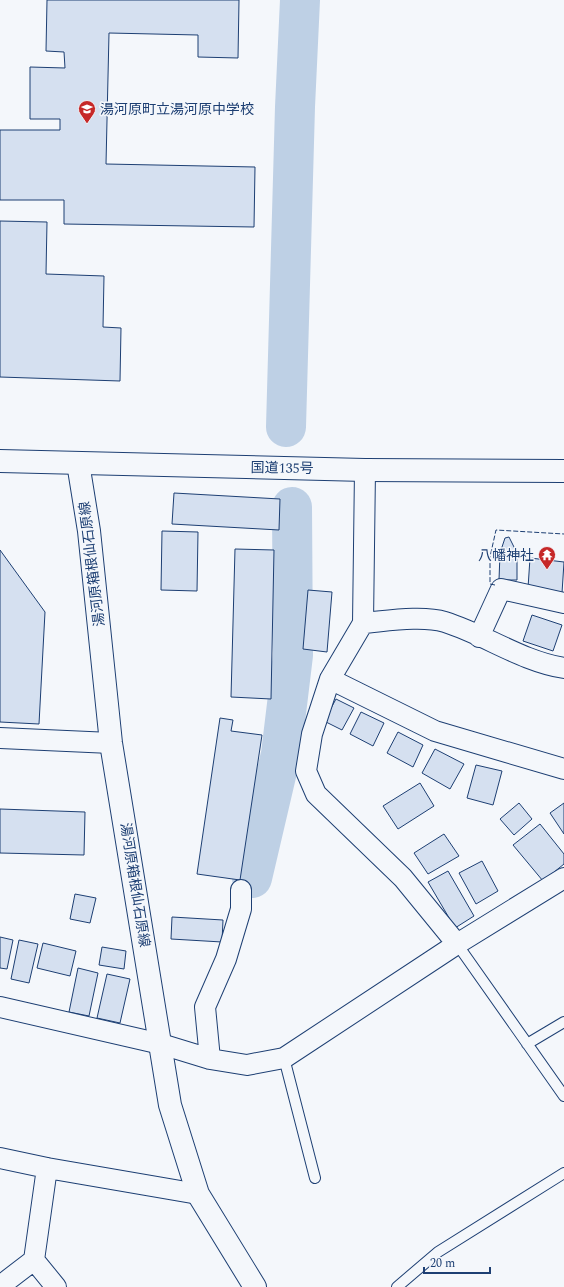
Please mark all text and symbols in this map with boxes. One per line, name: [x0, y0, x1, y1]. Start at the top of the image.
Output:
school or university icon: 湯河原町立湯河原中学校: [77, 99, 97, 124]
place label: 湯河原町立湯河原中学校: [100, 99, 254, 120]
street label: 国道135号: [250, 457, 314, 479]
street label: 湯河原箱根仙石原線: [74, 500, 110, 628]
place label: 八幡神社: [478, 545, 534, 566]
temple icon: 八幡神社: [537, 545, 557, 570]
street label: 湯河原箱根仙石原線: [115, 821, 155, 949]
scale bar: [424, 1249, 490, 1275]
text: 20 m: [430, 1254, 455, 1273]

